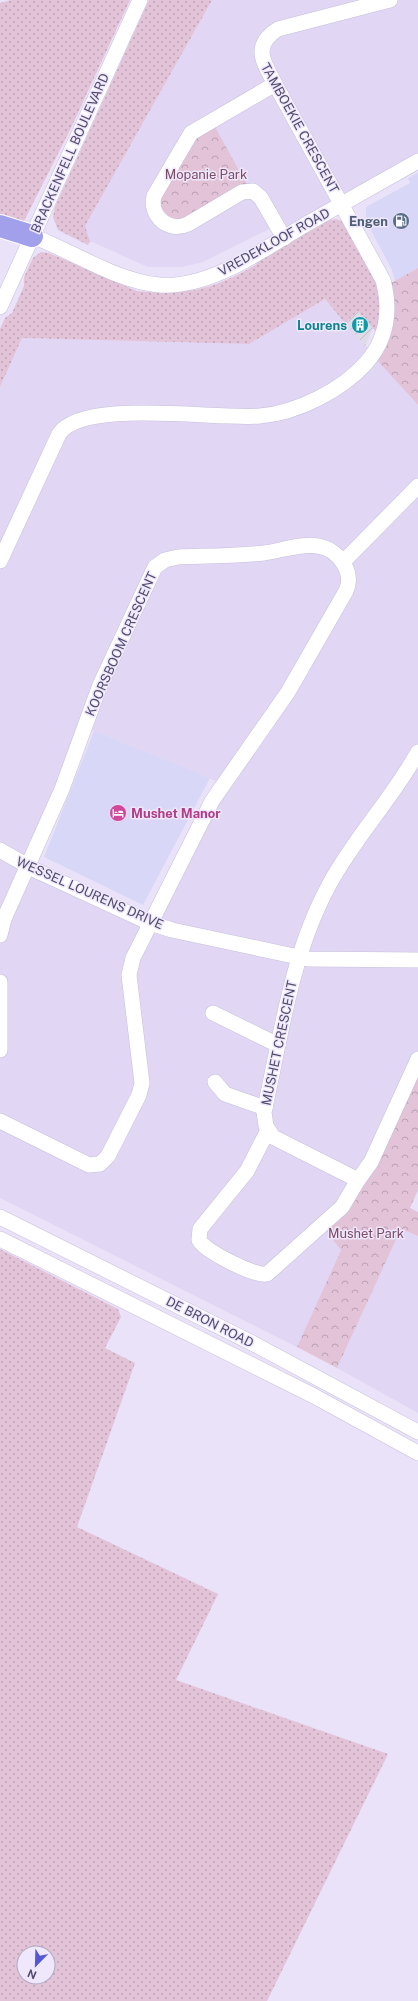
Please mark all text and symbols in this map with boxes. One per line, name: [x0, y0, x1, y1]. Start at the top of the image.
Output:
street label: TAMBOEKIE CRESCENT: [258, 60, 342, 196]
street label: BRACKENFELL BOULEVARD: [28, 71, 112, 235]
park label: Mopanie Park: [165, 167, 247, 182]
street label: VREDEKLOOF ROAD: [216, 205, 332, 279]
fuel station icon: Engen: [391, 211, 411, 231]
place label: Engen: [349, 214, 388, 229]
building icon: Lourens: [350, 315, 370, 335]
place label: Lourens: [297, 318, 347, 333]
street label: KOORSBOOM CRESCENT: [82, 569, 160, 719]
hotel icon: Mushet Manor: [108, 803, 128, 823]
place label: Mushet Manor: [131, 806, 221, 821]
street label: WESSEL LOURENS DRIVE: [14, 854, 166, 932]
street label: MUSHET CRESCENT: [258, 979, 300, 1107]
park label: Mushet Park: [328, 1226, 404, 1241]
street label: DE BRON ROAD: [164, 1293, 256, 1351]
north arrow: [16, 1945, 56, 1985]
text: N: [26, 1967, 38, 1981]

